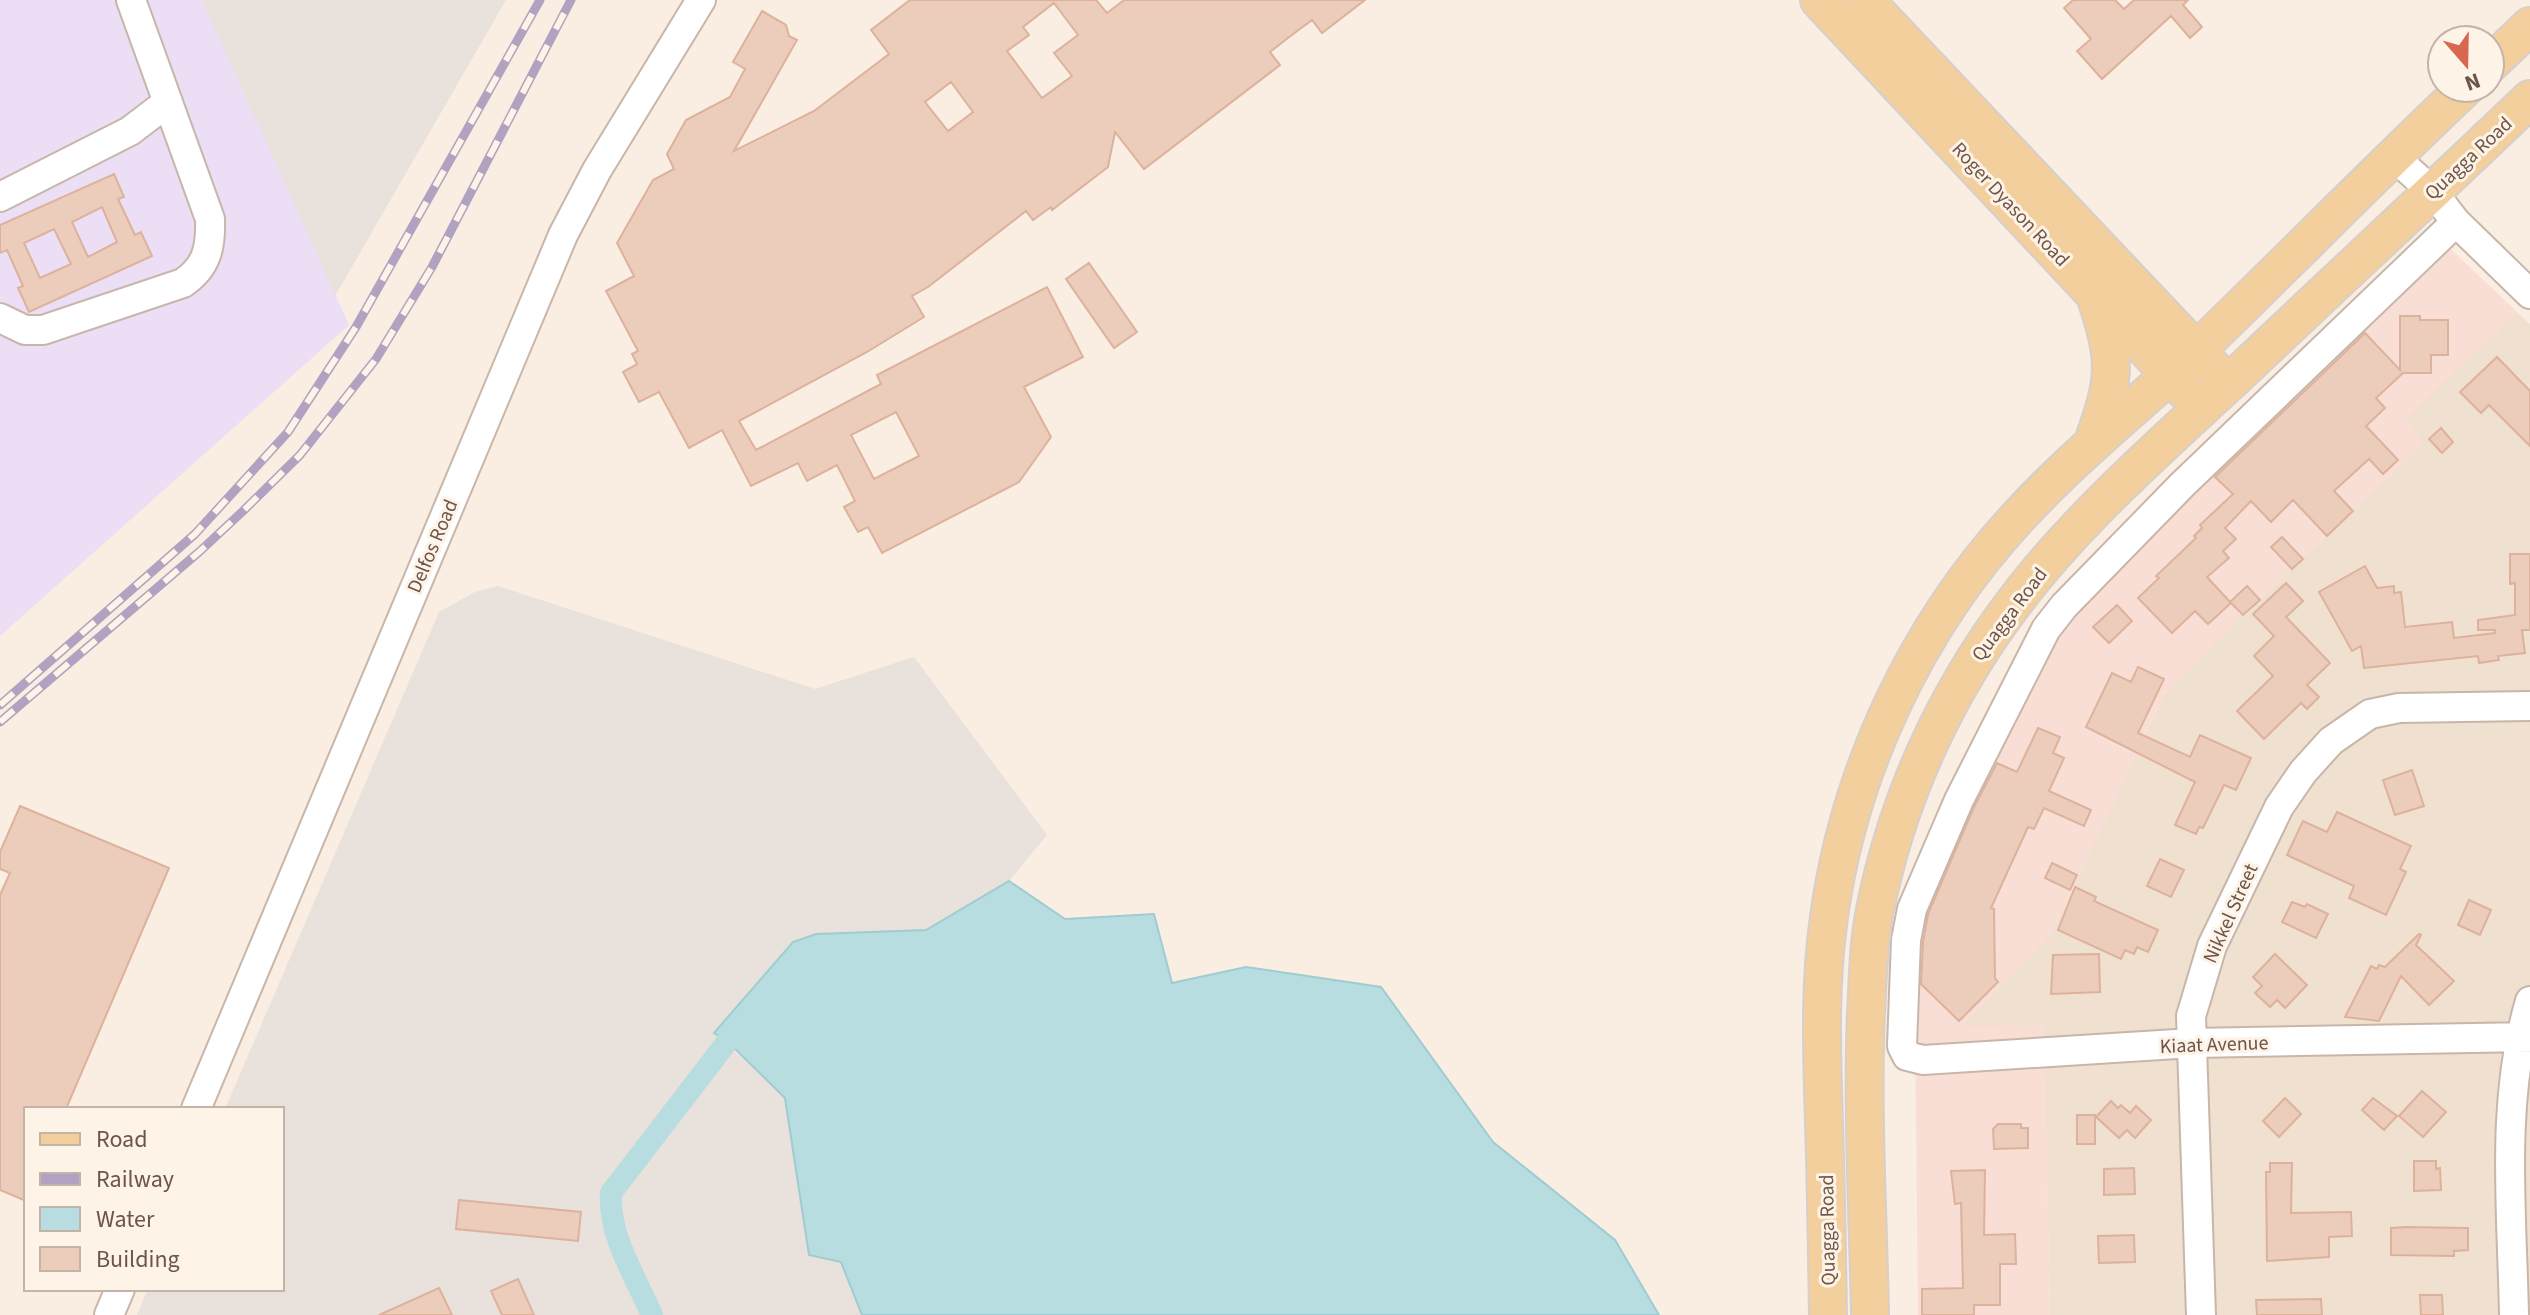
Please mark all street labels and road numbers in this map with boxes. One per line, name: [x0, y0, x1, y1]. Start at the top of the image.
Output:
street label: Quagga Road: [2419, 111, 2519, 207]
street label: Roger Dyason Road: [1945, 136, 2075, 273]
street label: Delfos Road: [401, 495, 465, 597]
street label: Quagga Road: [1965, 562, 2054, 667]
street label: Nikkel Street: [2196, 859, 2265, 968]
street label: Kiaat Avenue: [2159, 1029, 2269, 1061]
street label: Quagga Road: [1813, 1174, 1843, 1286]

